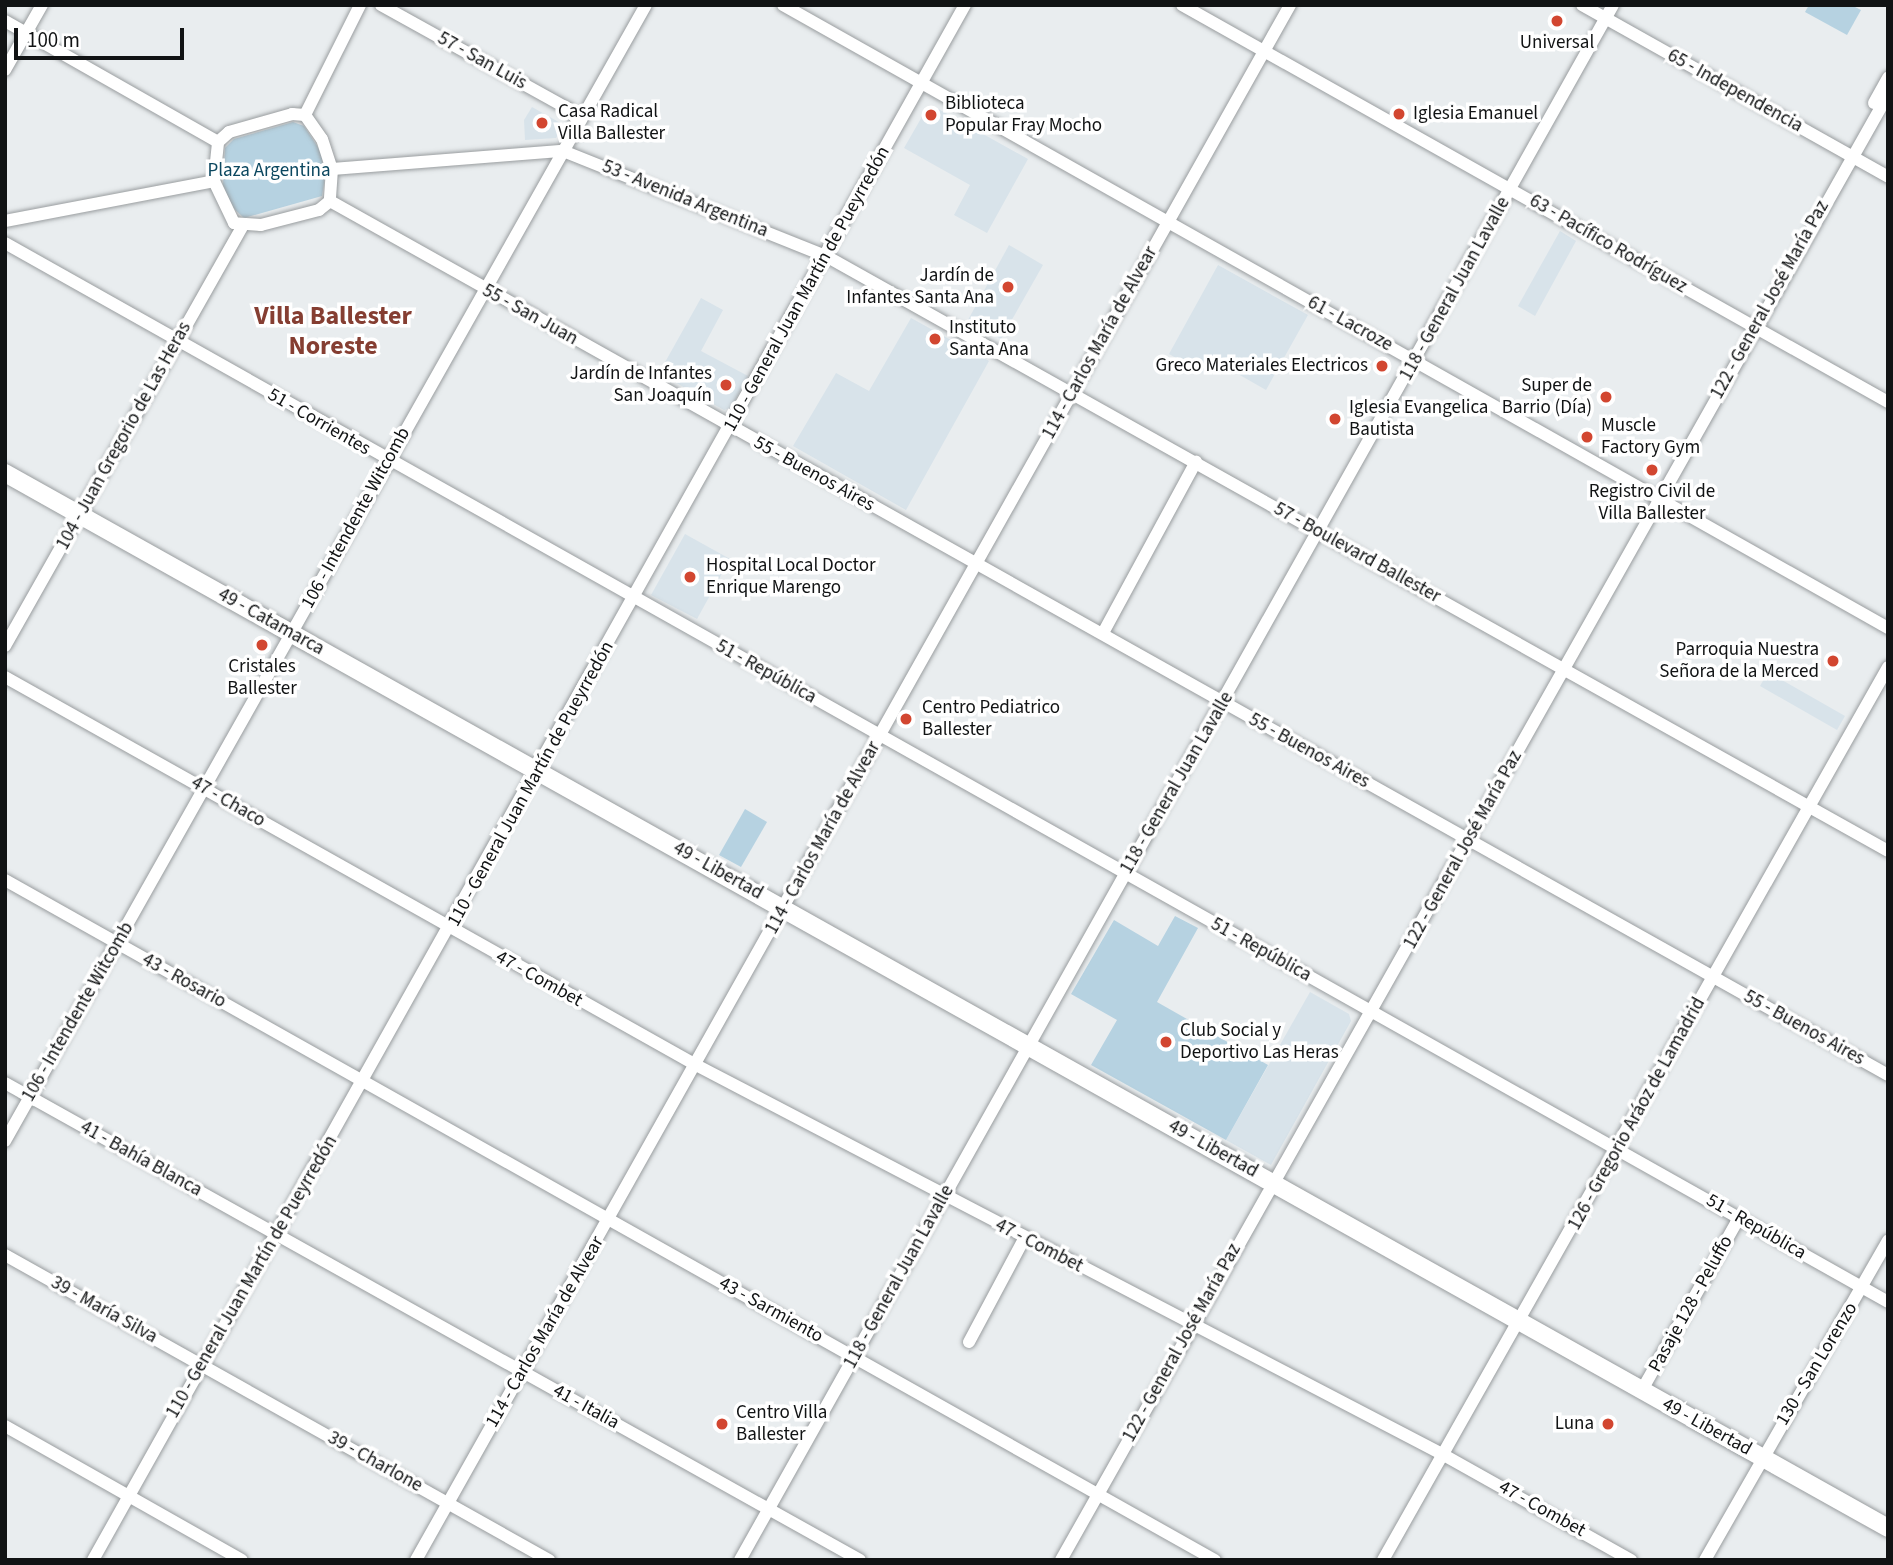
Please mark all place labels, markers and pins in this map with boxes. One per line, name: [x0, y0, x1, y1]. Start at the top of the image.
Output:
marker: Universal: [1549, 13, 1565, 29]
place label: Universal: [1520, 32, 1594, 54]
place label: Biblioteca Popular Fray Mocho: [945, 93, 1102, 137]
place label: Casa Radical Villa Ballester: [558, 101, 665, 145]
place label: Iglesia Emanuel: [1413, 103, 1538, 125]
marker: Iglesia Emanuel: [1391, 106, 1407, 122]
marker: Biblioteca Popular Fray Mocho: [923, 107, 939, 123]
marker: Casa Radical Villa Ballester: [532, 113, 552, 133]
place label: Jardín de Infantes Santa Ana: [846, 265, 994, 309]
marker: Jardín de Infantes Santa Ana: [1000, 279, 1016, 295]
place label: Instituto Santa Ana: [949, 317, 1029, 361]
marker: Instituto Santa Ana: [927, 331, 943, 347]
place label: Greco Materiales Electricos: [1156, 355, 1368, 377]
marker: Greco Materiales Electricos: [1374, 358, 1390, 374]
place label: Jardín de Infantes San Joaquín: [570, 363, 712, 407]
place label: Super de Barrio (Día): [1502, 375, 1592, 419]
marker: Jardín de Infantes San Joaquín: [718, 377, 734, 393]
marker: Super de Barrio (Día): [1598, 389, 1614, 405]
place label: Iglesia Evangelica Bautista: [1349, 397, 1488, 441]
marker: Iglesia Evangelica Bautista: [1327, 411, 1343, 427]
place label: Muscle Factory Gym: [1601, 415, 1700, 459]
marker: Muscle Factory Gym: [1579, 429, 1595, 445]
marker: Registro Civil de Villa Ballester: [1644, 462, 1660, 478]
place label: Registro Civil de Villa Ballester: [1589, 481, 1715, 525]
place label: Hospital Local Doctor Enrique Marengo: [706, 555, 876, 599]
marker: Hospital Local Doctor Enrique Marengo: [680, 567, 700, 587]
marker: Cristales Ballester: [254, 637, 270, 653]
place label: Parroquia Nuestra Señora de la Merced: [1659, 639, 1819, 683]
marker: Parroquia Nuestra Señora de la Merced: [1825, 653, 1841, 669]
place label: Cristales Ballester: [227, 656, 297, 700]
place label: Centro Pediatrico Ballester: [922, 697, 1060, 741]
marker: Centro Pediatrico Ballester: [896, 709, 916, 729]
place label: Club Social y Deportivo Las Heras: [1180, 1020, 1339, 1064]
marker: Club Social y Deportivo Las Heras: [1158, 1034, 1174, 1050]
place label: Centro Villa Ballester: [736, 1402, 827, 1446]
place label: Luna: [1555, 1413, 1594, 1435]
marker: Centro Villa Ballester: [714, 1416, 730, 1432]
marker: Luna: [1600, 1416, 1616, 1432]

